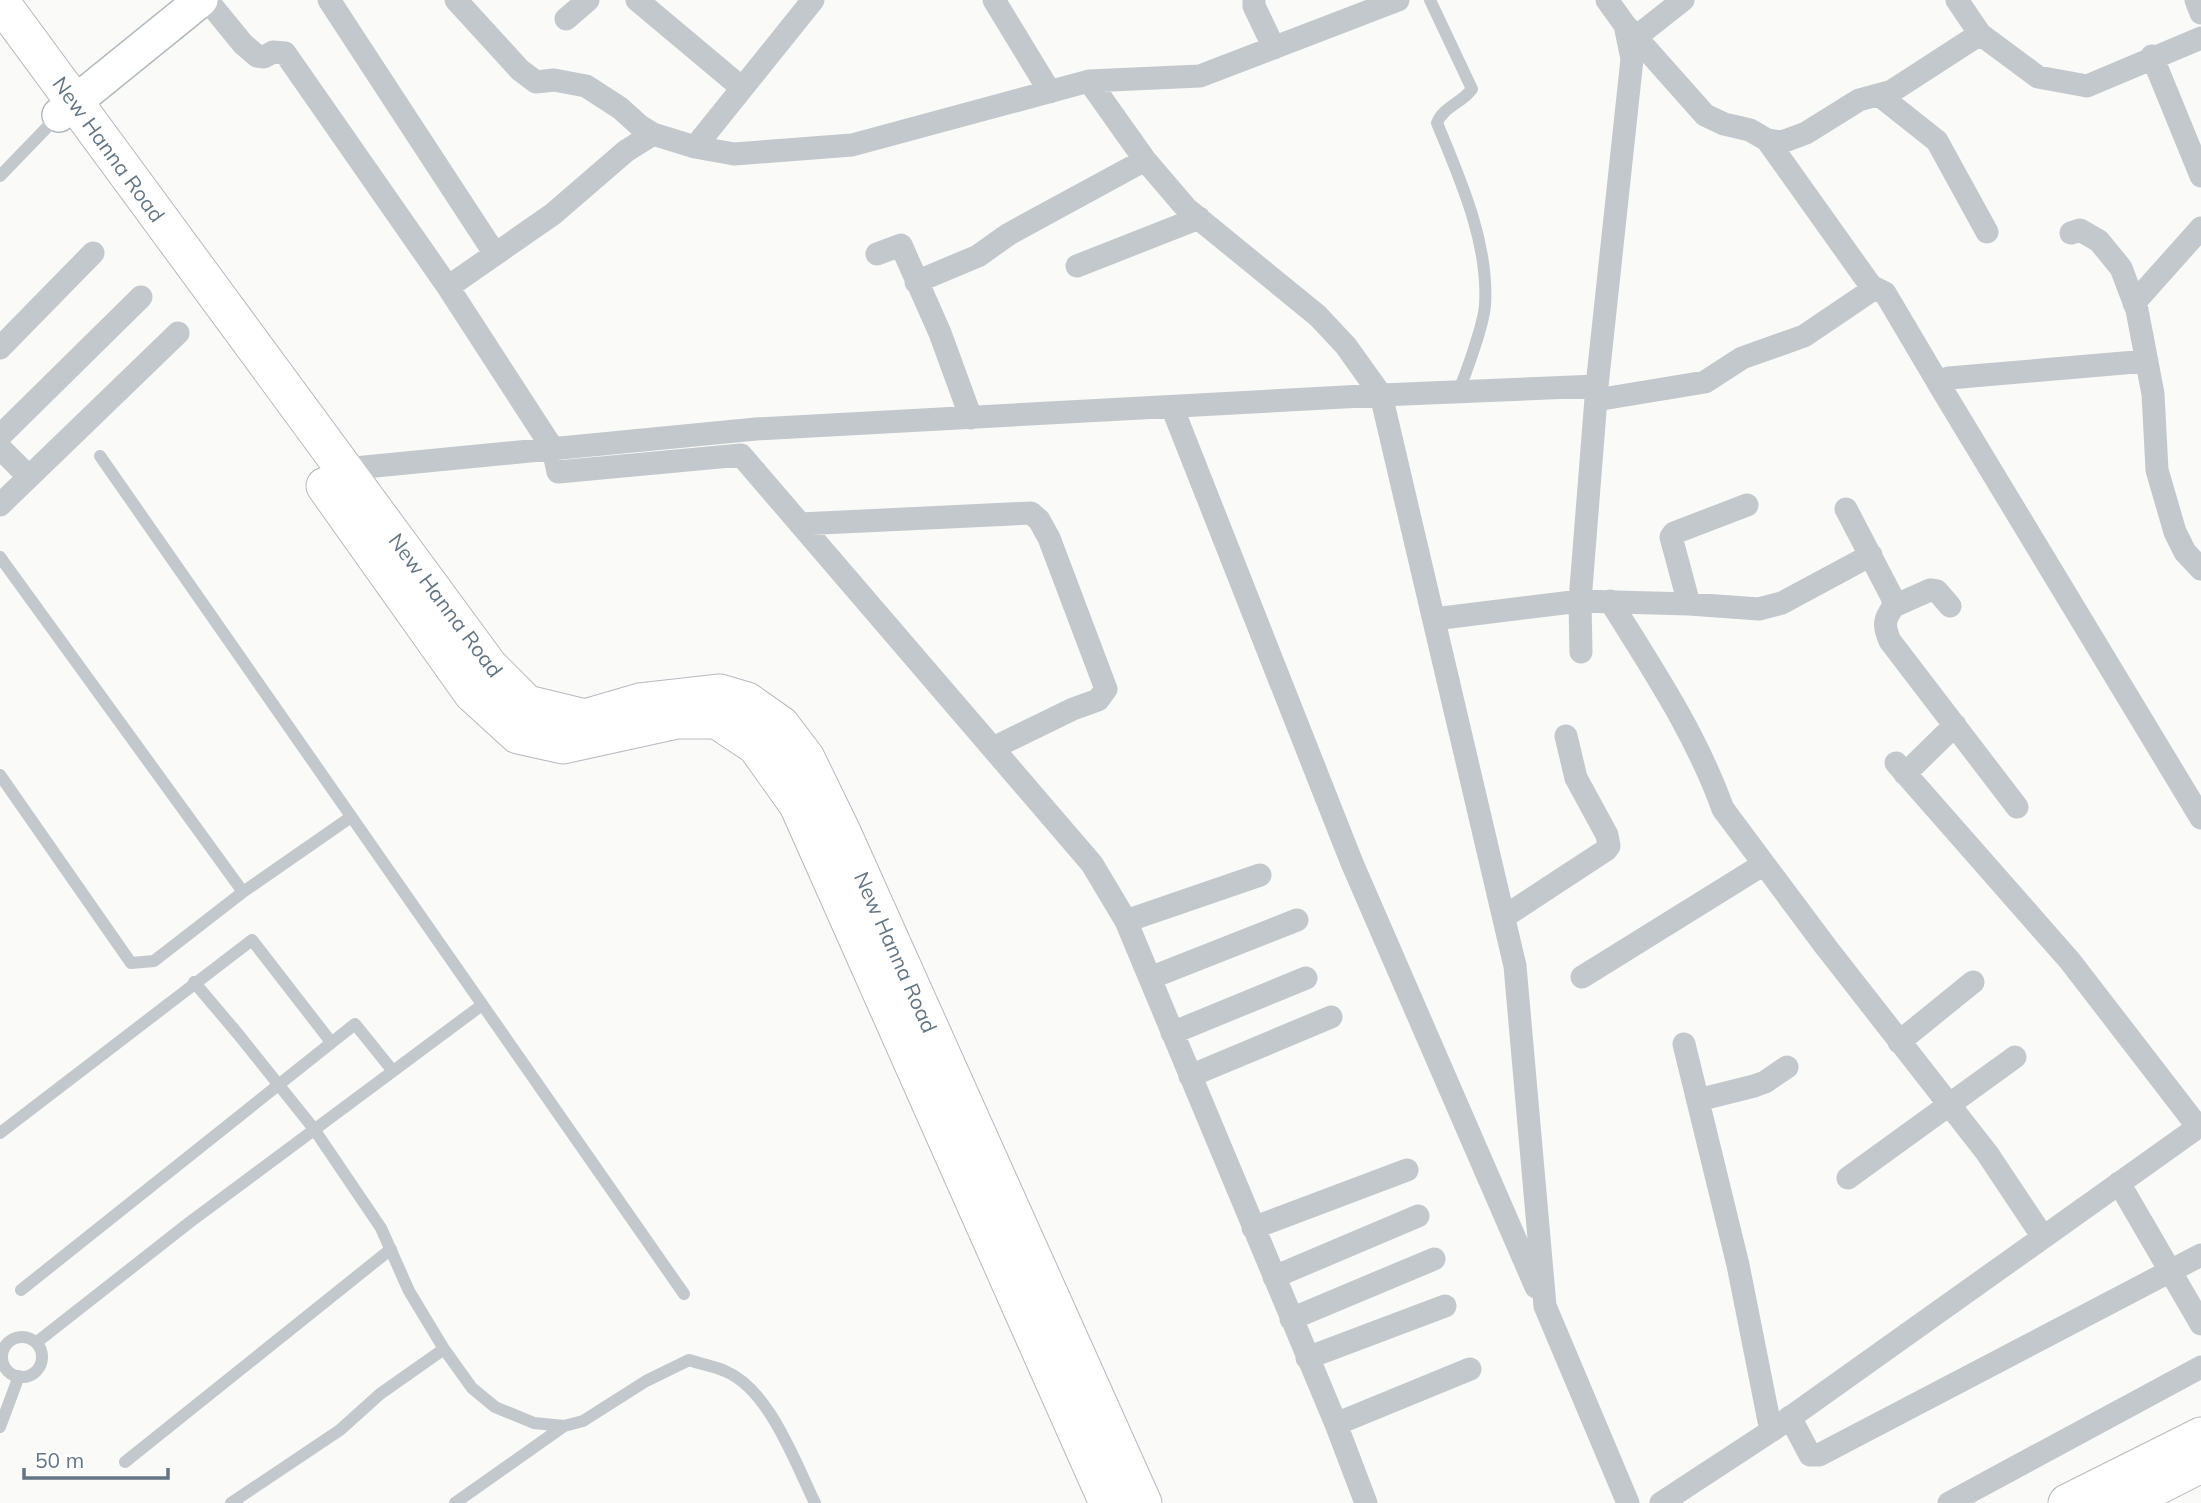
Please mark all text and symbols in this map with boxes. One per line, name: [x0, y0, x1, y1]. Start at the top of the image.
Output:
street label: New Hanna Road: [47, 71, 171, 227]
street label: New Hanna Road: [383, 528, 509, 682]
street label: New Hanna Road: [849, 867, 943, 1037]
scale bar: [24, 1436, 168, 1480]
text: 50 m: [35, 1447, 84, 1473]

